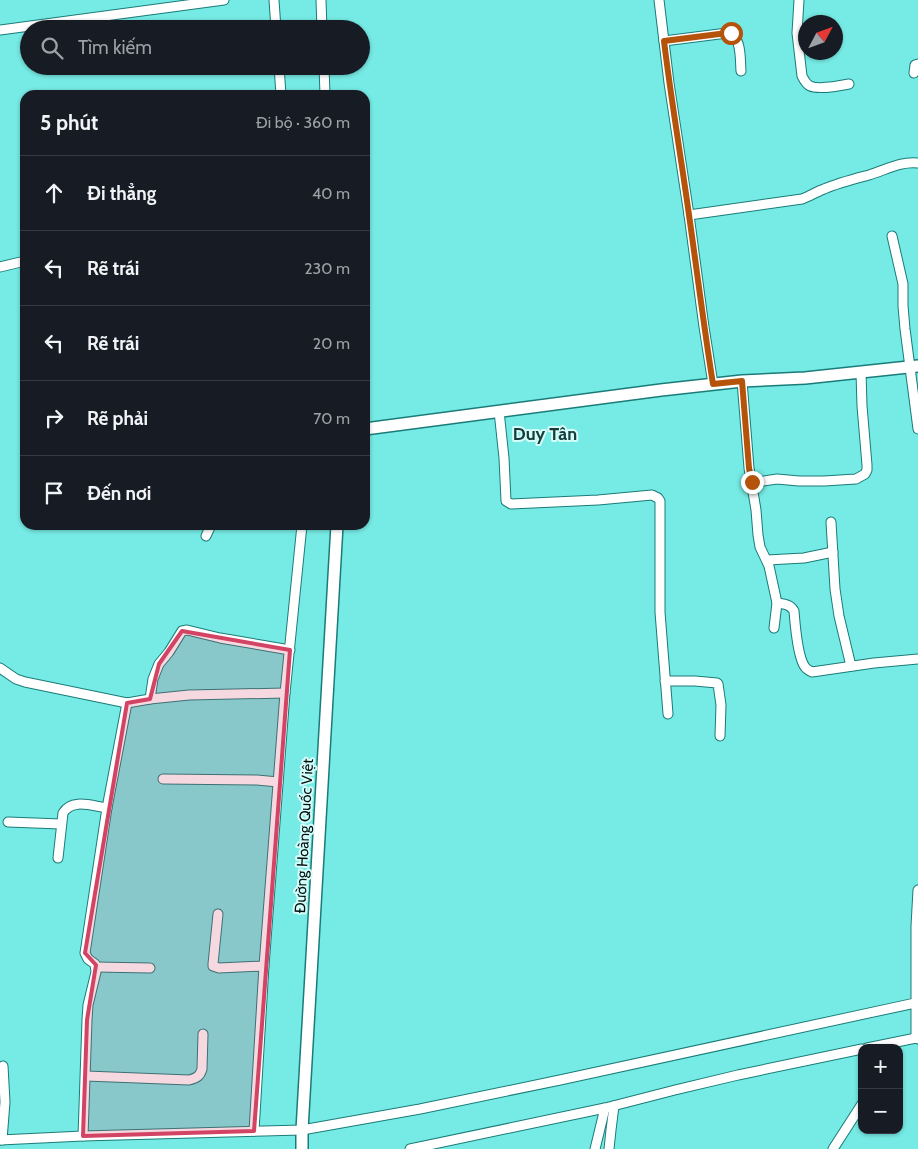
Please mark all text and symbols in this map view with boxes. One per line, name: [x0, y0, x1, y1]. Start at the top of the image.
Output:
north arrow: [798, 15, 843, 60]
search box: [20, 20, 370, 75]
route start: [720, 22, 743, 45]
icon: search: [38, 34, 66, 62]
text: Tìm kiếm: [78, 36, 152, 59]
text: 5 phút: [40, 110, 98, 135]
text: Đi bộ · 360 m: [256, 113, 350, 132]
icon: ahead: [40, 179, 68, 207]
text: Đi thẳng: [87, 182, 156, 205]
text: 40 m: [312, 184, 350, 203]
icon: left: [40, 254, 68, 282]
text: Rẽ trái: [87, 257, 139, 280]
text: 230 m: [304, 259, 350, 278]
icon: left: [40, 329, 68, 357]
text: Rẽ trái: [87, 332, 139, 355]
text: 20 m: [313, 334, 350, 353]
icon: right: [40, 404, 68, 432]
text: Rẽ phải: [87, 407, 148, 430]
text: 70 m: [313, 409, 350, 428]
district label: Duy Tân: [513, 423, 577, 445]
route end: [741, 471, 764, 494]
icon: arrive: [40, 479, 68, 507]
text: Đến nơi: [87, 482, 151, 505]
street label: Đường Hoàng Quốc Việt: [291, 758, 317, 914]
map controls: [858, 1044, 903, 1134]
button: +: [858, 1044, 903, 1089]
button: −: [858, 1089, 903, 1134]

